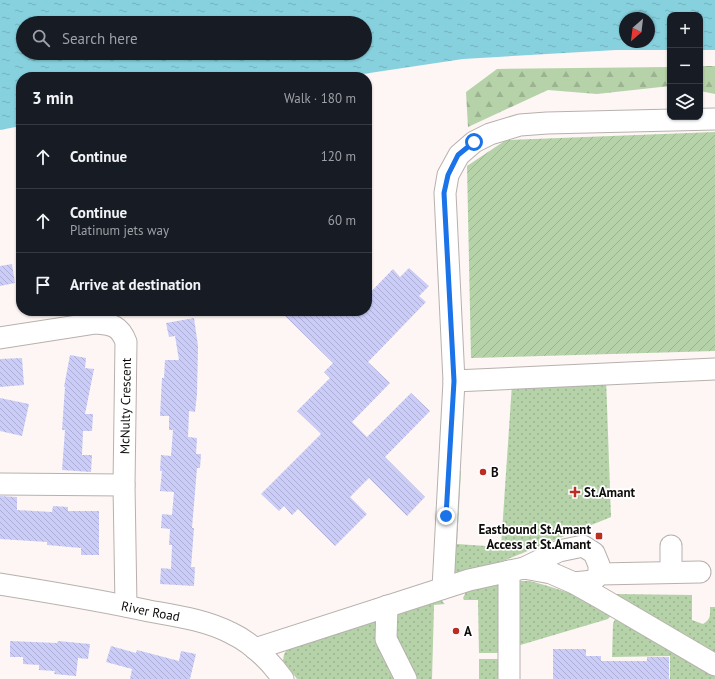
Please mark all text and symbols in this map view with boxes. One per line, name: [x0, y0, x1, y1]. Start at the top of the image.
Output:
north arrow: [619, 12, 655, 48]
map controls: [667, 12, 703, 120]
button: +: [667, 12, 703, 48]
search box: [16, 16, 372, 60]
icon: search: [30, 27, 52, 49]
text: Search here: [62, 29, 138, 48]
button: −: [667, 48, 703, 84]
button: layers: [667, 84, 703, 120]
text: 3 min: [32, 87, 73, 109]
text: Walk · 180 m: [284, 90, 356, 107]
route start: [465, 133, 483, 151]
icon: ahead: [32, 146, 54, 168]
text: Continue: [70, 147, 127, 166]
text: 120 m: [321, 148, 356, 165]
text: Continue: [70, 203, 127, 222]
icon: ahead: [32, 210, 54, 232]
text: 60 m: [328, 212, 356, 229]
text: Platinum jets way: [70, 222, 169, 239]
icon: arrive: [32, 274, 54, 296]
text: Arrive at destination: [70, 275, 201, 294]
street label: McNulty Crescent: [116, 357, 135, 454]
place label: B: [491, 464, 499, 481]
marker: B: [478, 467, 488, 477]
place label: St.Amant: [584, 484, 635, 501]
marker: St.Amant: [569, 486, 581, 498]
route end: [437, 507, 455, 525]
place label: Eastbound St.Amant Access at St.Amant: [478, 521, 591, 553]
marker: Eastbound St.Amant Access at St.Amant: [594, 531, 604, 541]
street label: River Road: [120, 597, 181, 625]
place label: A: [464, 623, 472, 640]
marker: A: [451, 626, 461, 636]

